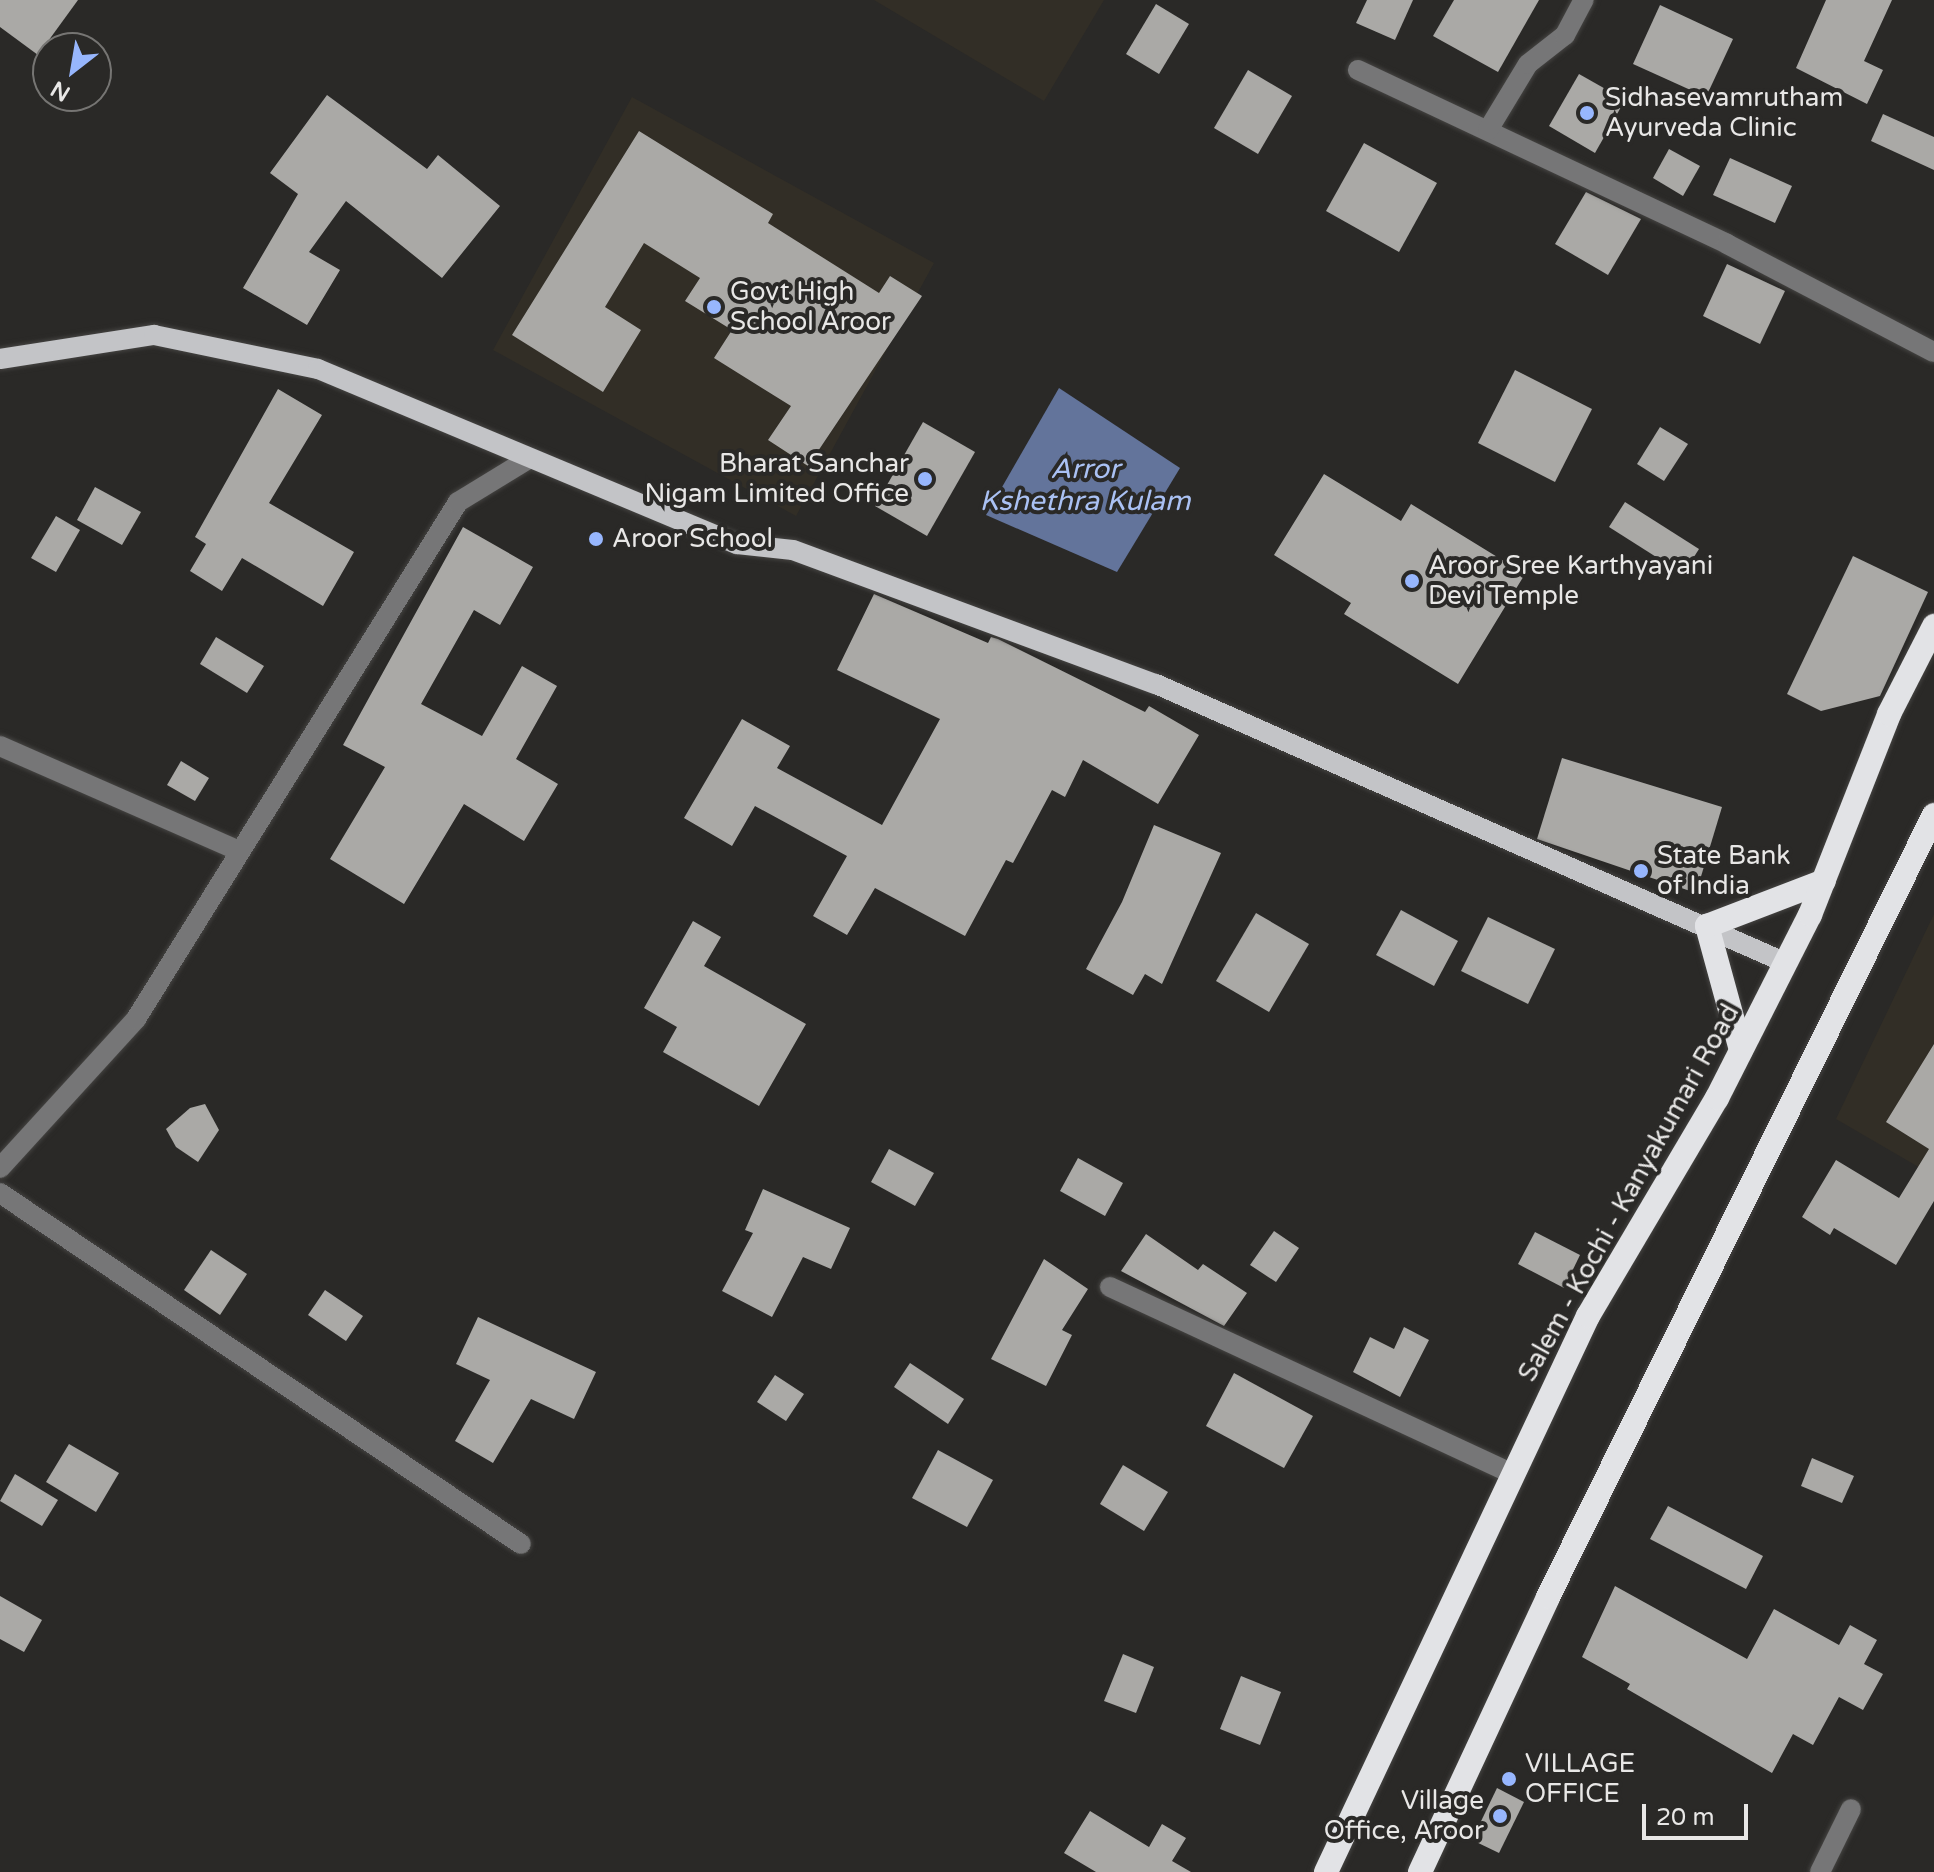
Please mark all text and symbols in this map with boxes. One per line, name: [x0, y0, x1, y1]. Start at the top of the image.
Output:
north arrow: [32, 32, 112, 112]
text: N: [46, 75, 75, 107]
place label: Sidhasevamrutham Ayurveda Clinic: [1605, 82, 1843, 144]
marker: Sidhasevamrutham Ayurveda Clinic: [1576, 102, 1598, 124]
place label: Govt High School Aroor: [730, 276, 891, 338]
marker: Govt High School Aroor: [705, 298, 723, 316]
place label: Bharat Sanchar Nigam Limited Office: [644, 448, 909, 510]
water label: Arror Kshethra Kulam: [980, 452, 1190, 518]
marker: Bharat Sanchar Nigam Limited Office: [916, 470, 934, 488]
place label: Aroor School: [612, 523, 773, 555]
marker: Aroor School: [587, 530, 605, 548]
place label: Aroor Sree Karthyayani Devi Temple: [1428, 550, 1713, 612]
marker: Aroor Sree Karthyayani Devi Temple: [1403, 572, 1421, 590]
place label: State Bank of India: [1657, 840, 1791, 902]
marker: State Bank of India: [1632, 862, 1650, 880]
street label: Salem - Kochi - Kanyakumari Road: [1512, 999, 1746, 1387]
place label: VILLAGE OFFICE: [1525, 1748, 1635, 1810]
marker: VILLAGE OFFICE: [1500, 1770, 1518, 1788]
place label: Village Office, Aroor: [1324, 1785, 1484, 1846]
scale bar: [1646, 1788, 1752, 1838]
text: 20 m: [1656, 1803, 1714, 1832]
marker: Village Office, Aroor: [1491, 1807, 1509, 1825]

